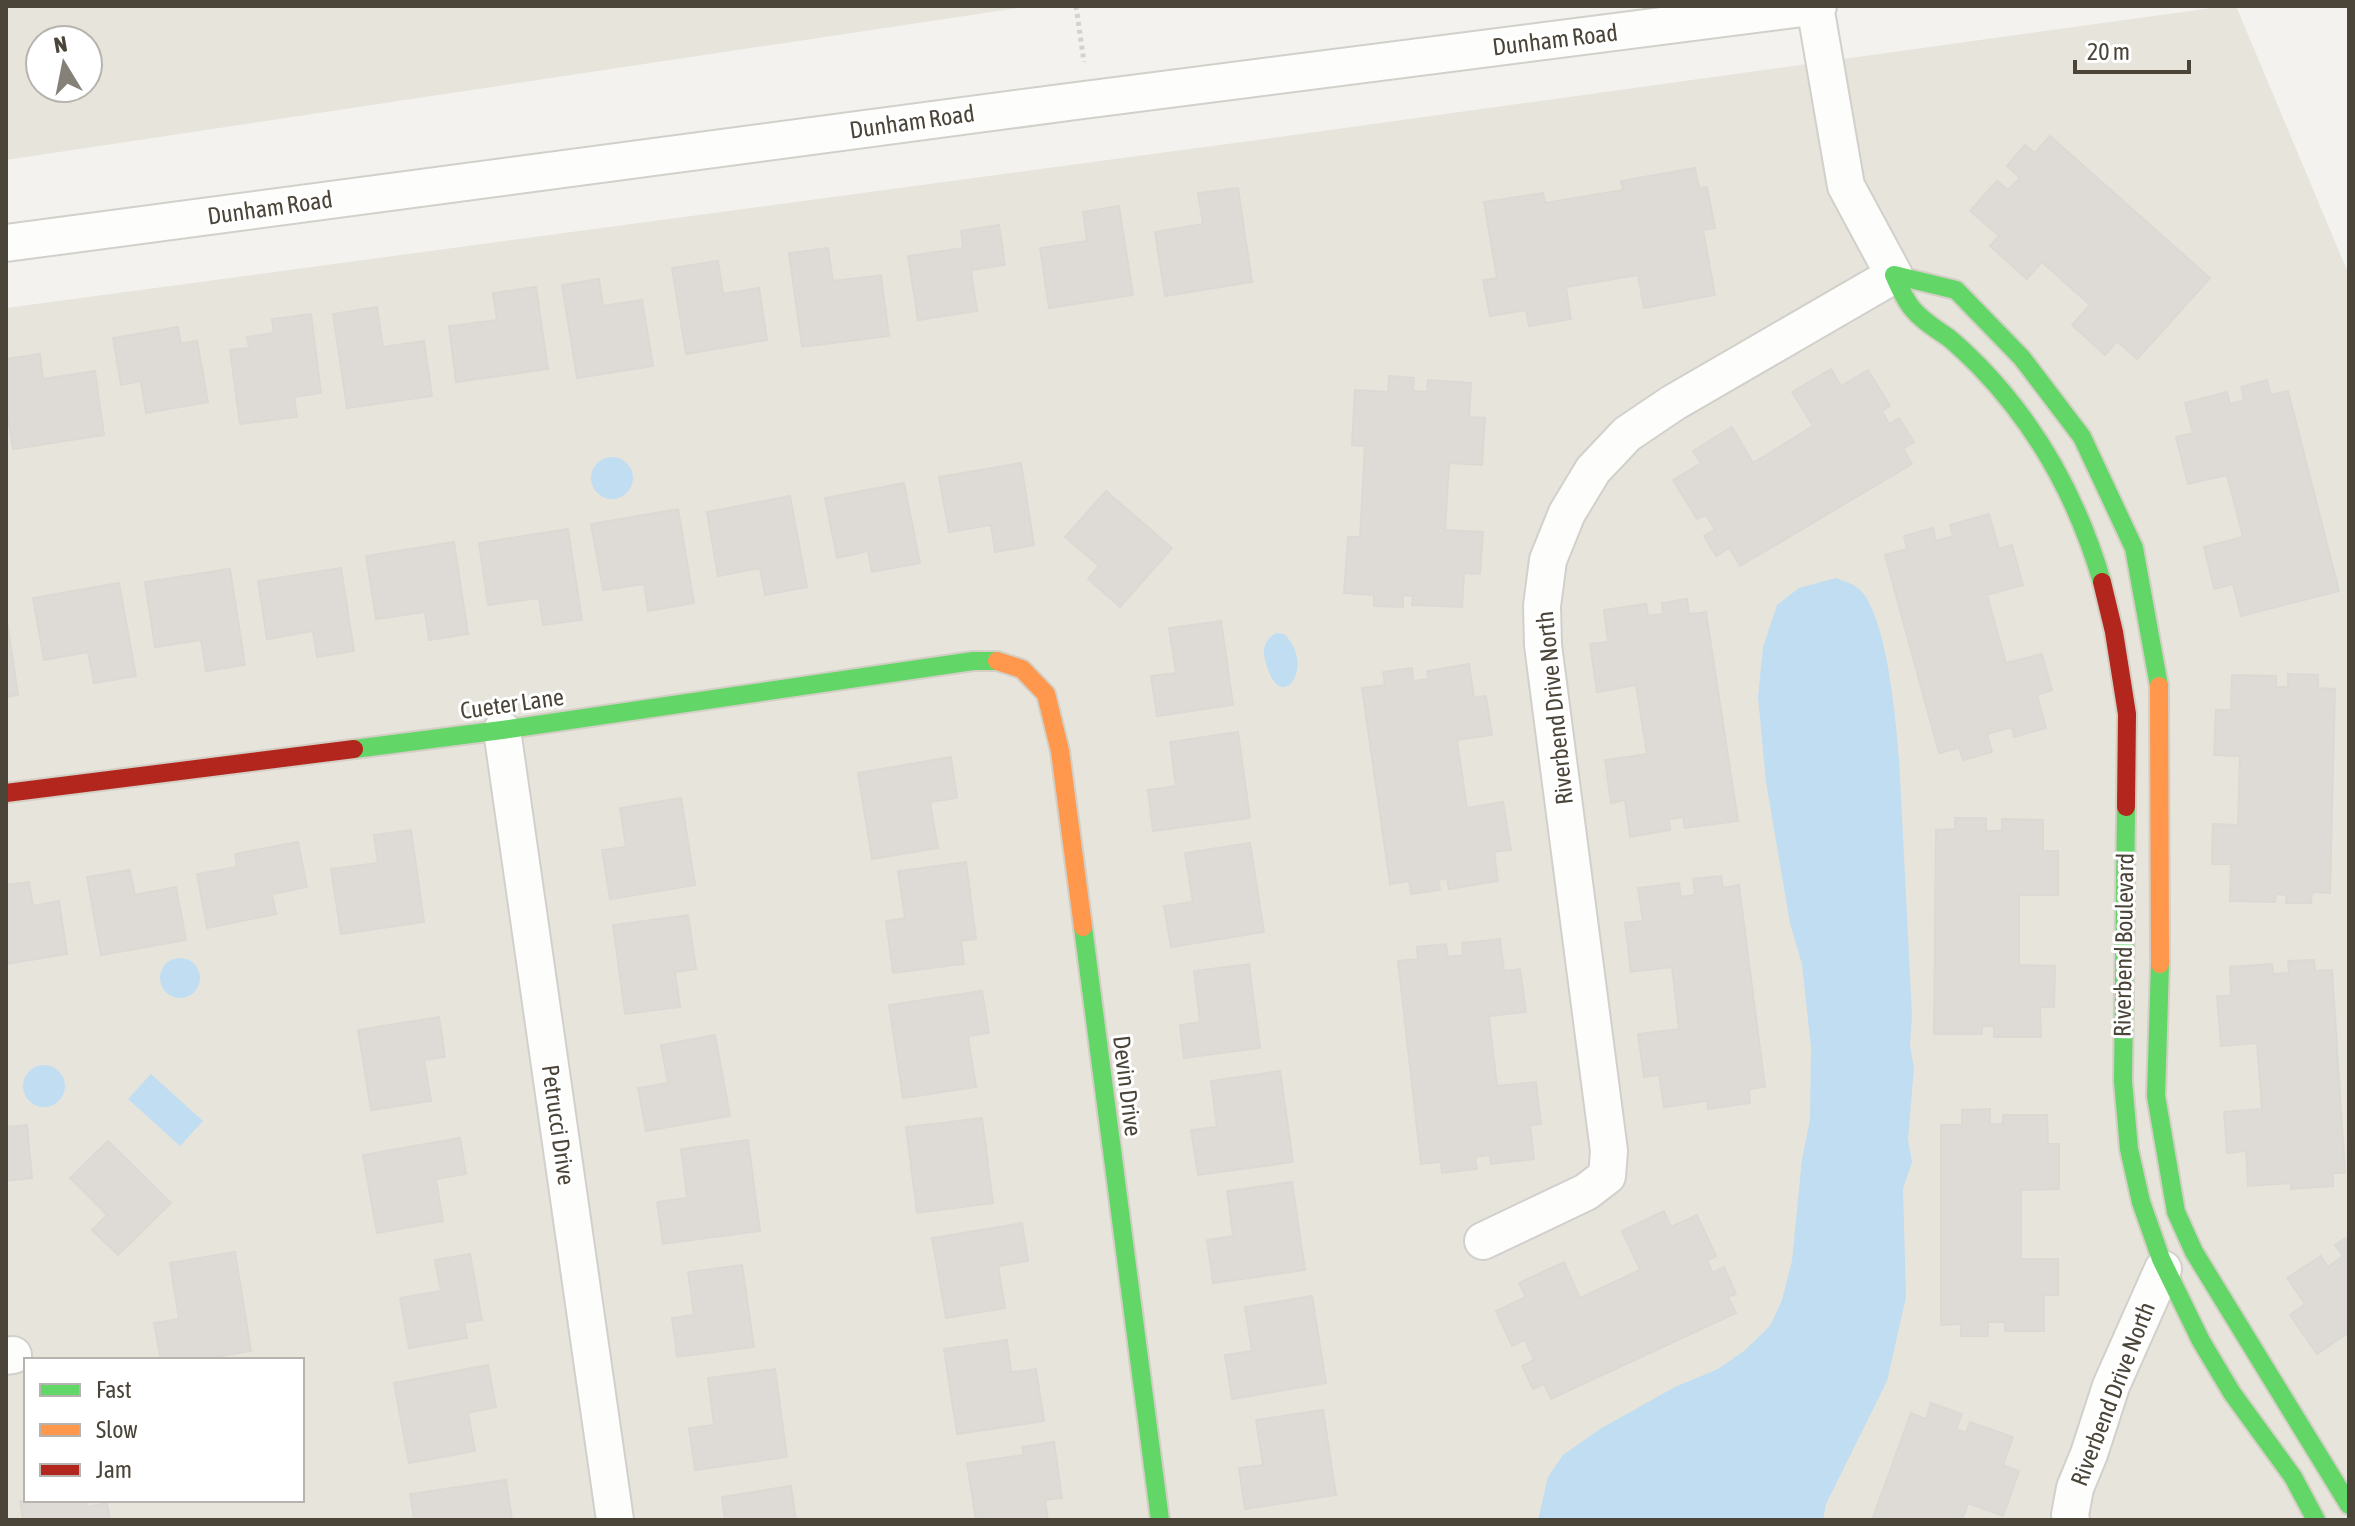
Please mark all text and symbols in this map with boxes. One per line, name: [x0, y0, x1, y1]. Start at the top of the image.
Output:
street label: Dunham Road: [1491, 18, 1619, 61]
north arrow: [24, 24, 104, 104]
scale bar: [2075, 24, 2189, 74]
text: N: [52, 30, 69, 58]
text: 20 m: [2087, 38, 2130, 65]
street label: Dunham Road: [848, 99, 976, 144]
street label: Dunham Road: [206, 185, 334, 230]
street label: Riverbend Drive North: [1531, 610, 1578, 806]
street label: Cueter Lane: [458, 683, 565, 724]
street label: Riverbend Boulevard: [2108, 853, 2139, 1037]
street label: Devin Drive: [1108, 1034, 1147, 1138]
street label: Petrucci Drive: [537, 1063, 580, 1187]
street label: Riverbend Drive North: [2065, 1298, 2160, 1489]
legend: [24, 1358, 304, 1502]
text: Fast: [96, 1376, 132, 1403]
text: Slow: [96, 1416, 138, 1443]
text: Jam: [96, 1456, 132, 1483]

